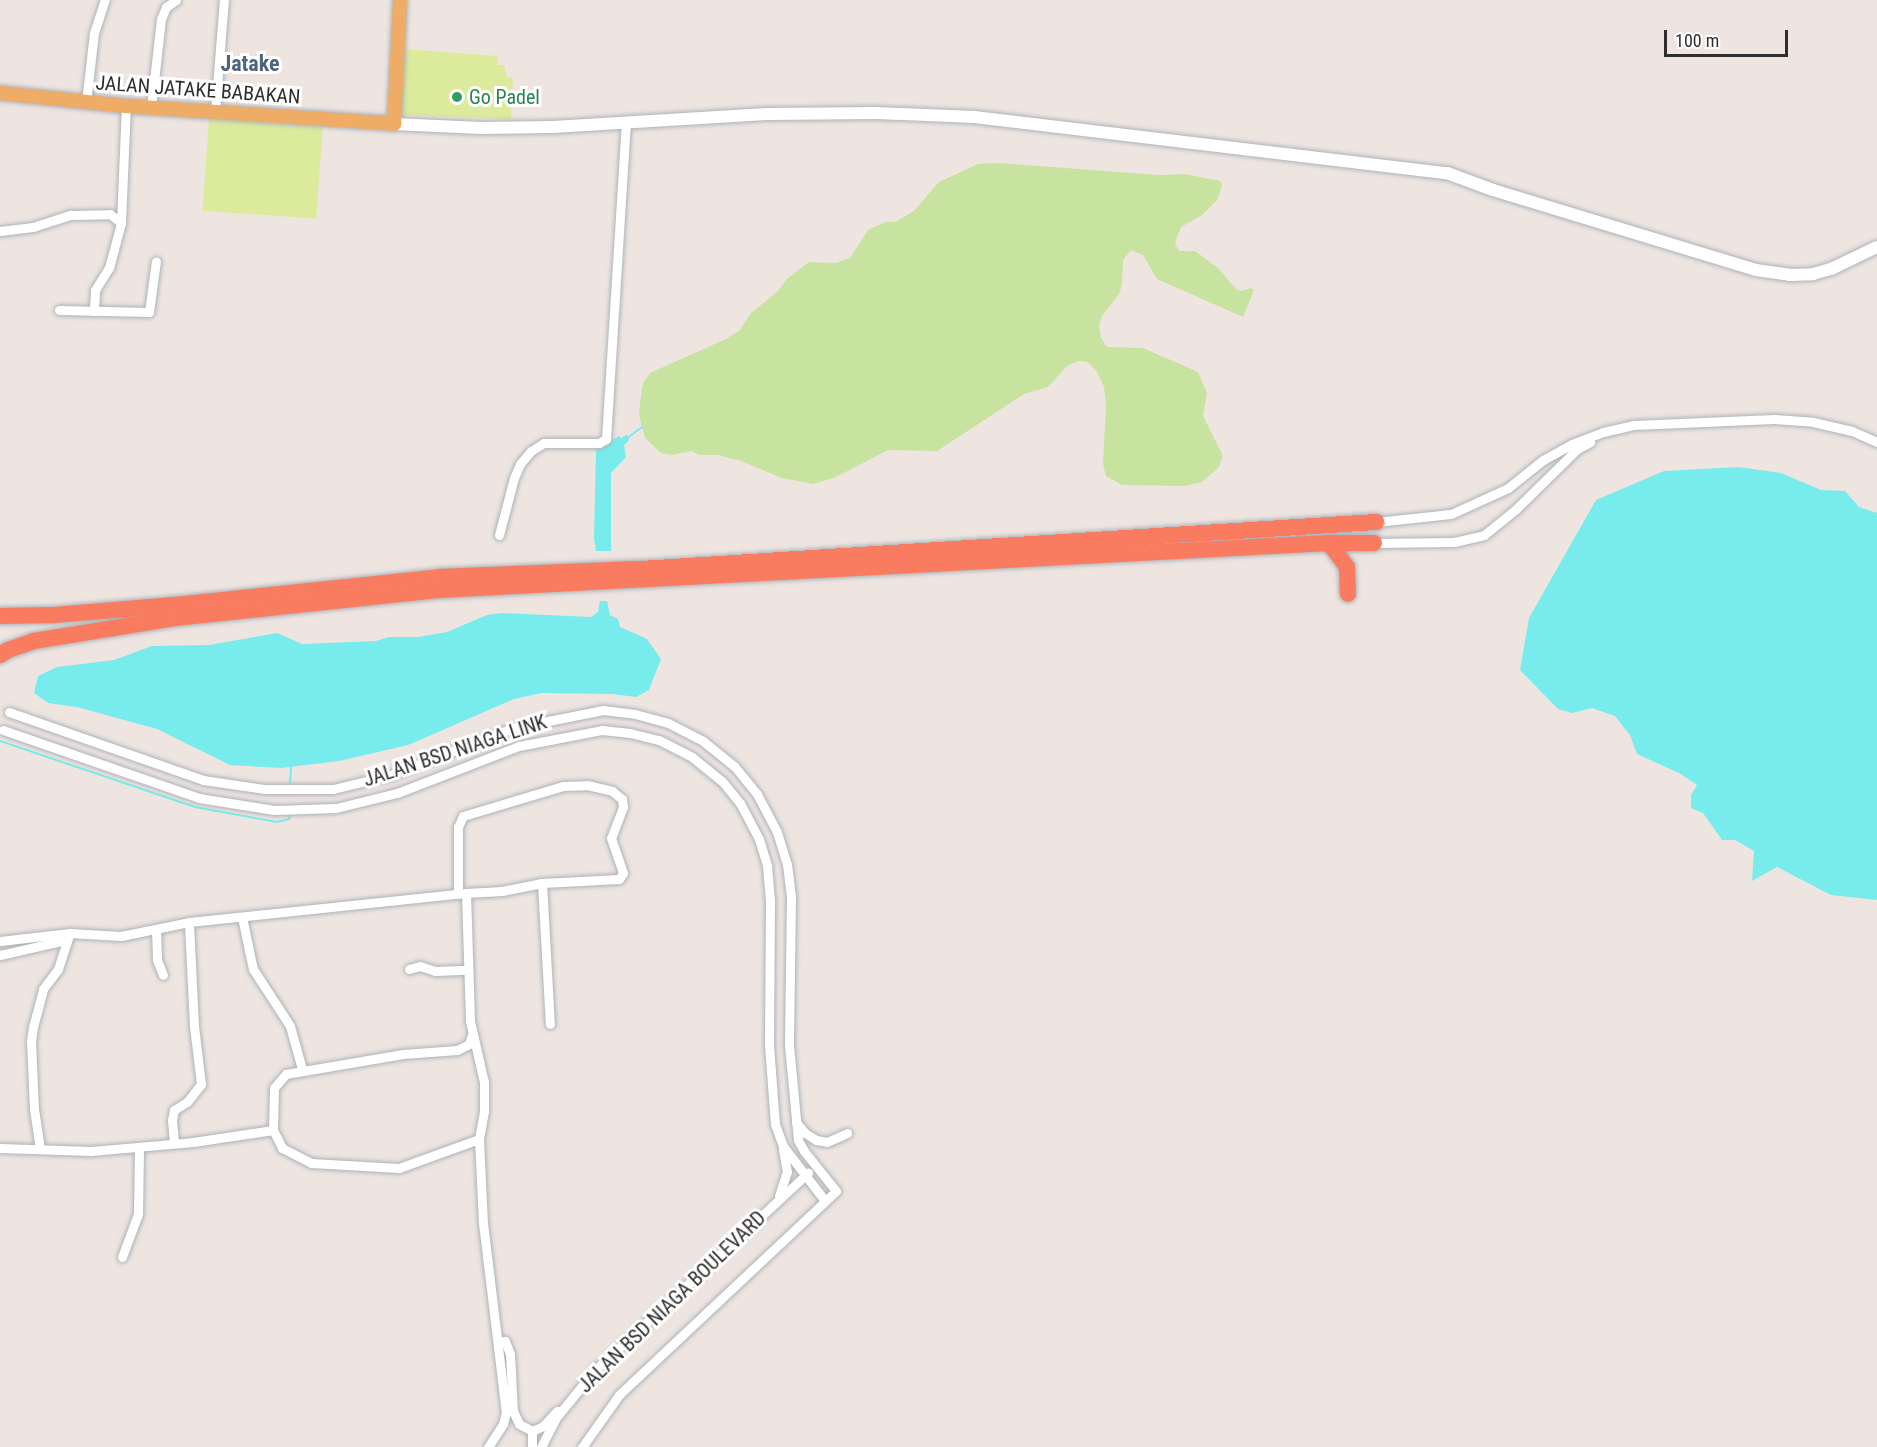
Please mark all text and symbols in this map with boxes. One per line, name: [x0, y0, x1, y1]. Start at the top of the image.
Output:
scale bar: [1667, 18, 1792, 56]
text: 100 m: [1675, 30, 1719, 51]
district label: Jatake: [220, 51, 280, 77]
street label: JALAN JATAKE BABAKAN: [95, 71, 301, 109]
place label: Go Padel: [469, 85, 540, 109]
marker: Go Padel: [450, 90, 464, 104]
street label: JALAN BSD NIAGA LINK: [360, 710, 550, 792]
street label: JALAN BSD NIAGA BOULEVARD: [573, 1206, 771, 1398]

